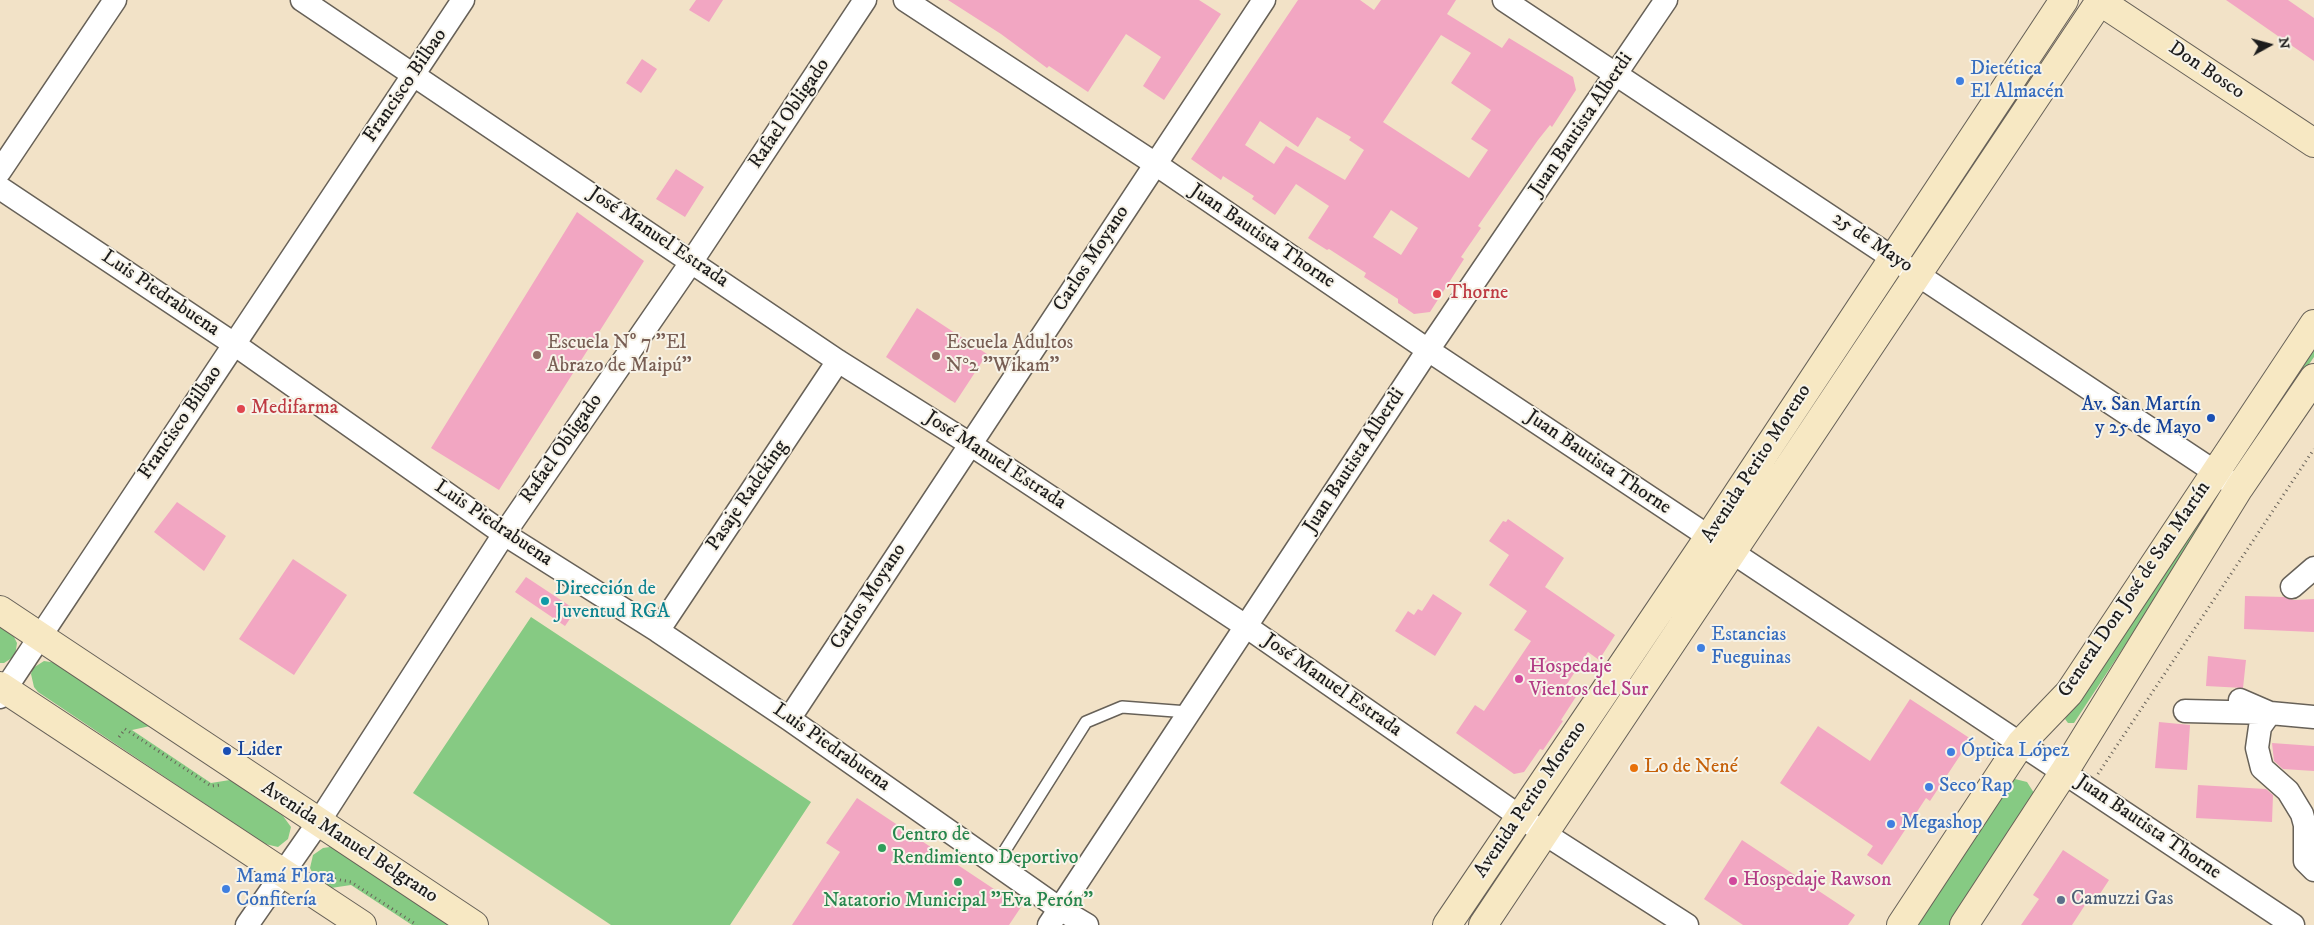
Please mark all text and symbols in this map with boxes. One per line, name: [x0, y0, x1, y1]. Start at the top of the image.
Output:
north arrow: [2244, 20, 2294, 70]
street label: Francisco Bilbao: [359, 25, 453, 147]
text: N: [2274, 36, 2294, 50]
street label: Don Bosco: [2163, 37, 2249, 105]
street label: Juan Bautista Alberdi: [1525, 49, 1639, 201]
street label: Rafael Obligado: [744, 54, 836, 174]
place label: Dietética El Almacén: [1970, 58, 2064, 105]
marker: Dietética El Almacén: [1954, 75, 1966, 87]
street label: Juan Bautista Thorne: [1185, 180, 1339, 294]
street label: José Manuel Estrada: [583, 182, 733, 294]
street label: Carlos Moyano: [1049, 201, 1135, 317]
street label: 25 de Mayo: [1827, 207, 1917, 279]
street label: Luis Piedrabuena: [96, 246, 224, 342]
place label: Thorne: [1447, 282, 1508, 306]
marker: Thorne: [1431, 288, 1443, 300]
place label: Escuela Nº 7 "El Abrazo de Maipú": [547, 332, 692, 379]
place label: Escuela Adultos N°2 "Wikam": [946, 332, 1073, 379]
marker: Escuela Nº 7 "El Abrazo de Maipú": [531, 349, 543, 361]
marker: Escuela Adultos N°2 "Wikam": [930, 350, 942, 362]
street label: Francisco Bilbao: [134, 362, 228, 484]
street label: Avenida Perito Moreno: [1697, 380, 1817, 548]
street label: Juan Bautista Alberdi: [1299, 384, 1411, 538]
street label: Rafael Obligado: [516, 390, 608, 508]
place label: Av. San Martín y 25 de Mayo: [2081, 394, 2201, 441]
place label: Medifarma: [251, 397, 338, 421]
marker: Medifarma: [235, 403, 247, 415]
street label: José Manuel Estrada: [920, 406, 1070, 516]
street label: Juan Bautista Thorne: [1521, 406, 1675, 520]
marker: Av. San Martín y 25 de Mayo: [2205, 412, 2217, 424]
street label: Pasaje Radcking: [702, 436, 794, 556]
street label: Luis Piedrabuena: [429, 476, 557, 572]
street label: General Don José de San Martín: [2054, 477, 2216, 703]
street label: Carlos Moyano: [826, 539, 912, 655]
place label: Dirección de Juventud RGA: [555, 578, 670, 625]
marker: Dirección de Juventud RGA: [539, 595, 551, 607]
place label: Estancias Fueguinas: [1711, 624, 1791, 671]
street label: José Manuel Estrada: [1258, 629, 1406, 743]
marker: Estancias Fueguinas: [1695, 642, 1707, 654]
place label: Hospedaje Vientos del Sur: [1529, 656, 1649, 703]
marker: Hospedaje Vientos del Sur: [1513, 673, 1525, 685]
street label: Luis Piedrabuena: [768, 699, 894, 797]
street label: Avenida Perito Moreno: [1470, 717, 1592, 883]
place label: Lider: [237, 739, 282, 763]
place label: Óptica López: [1961, 740, 2069, 764]
marker: Lider: [221, 745, 233, 757]
marker: Óptica López: [1945, 746, 1957, 758]
place label: Lo de Nené: [1644, 756, 1738, 780]
marker: Lo de Nené: [1628, 762, 1640, 774]
street label: Juan Bautista Thorne: [2071, 771, 2225, 885]
place label: Seco Rap: [1939, 775, 2012, 799]
street label: Avenida Manuel Belgrano: [256, 777, 442, 909]
marker: Seco Rap: [1923, 781, 1935, 793]
place label: Megashop: [1901, 812, 1982, 836]
marker: Megashop: [1885, 818, 1897, 830]
place label: Centro de Rendimiento Deportivo: [892, 824, 1079, 871]
marker: Centro de Rendimiento Deportivo: [876, 842, 888, 854]
place label: Mamá Flora Confitería: [236, 866, 334, 913]
place label: Hospedaje Rawson: [1743, 869, 1891, 893]
marker: Hospedaje Rawson: [1727, 875, 1739, 887]
marker: Natatorio Municipal "Eva Perón": [952, 876, 964, 888]
marker: Mamá Flora Confitería: [220, 883, 232, 895]
place label: Camuzzi Gas: [2071, 888, 2173, 912]
place label: Natatorio Municipal "Eva Perón": [823, 890, 1093, 914]
marker: Camuzzi Gas: [2055, 894, 2067, 906]

